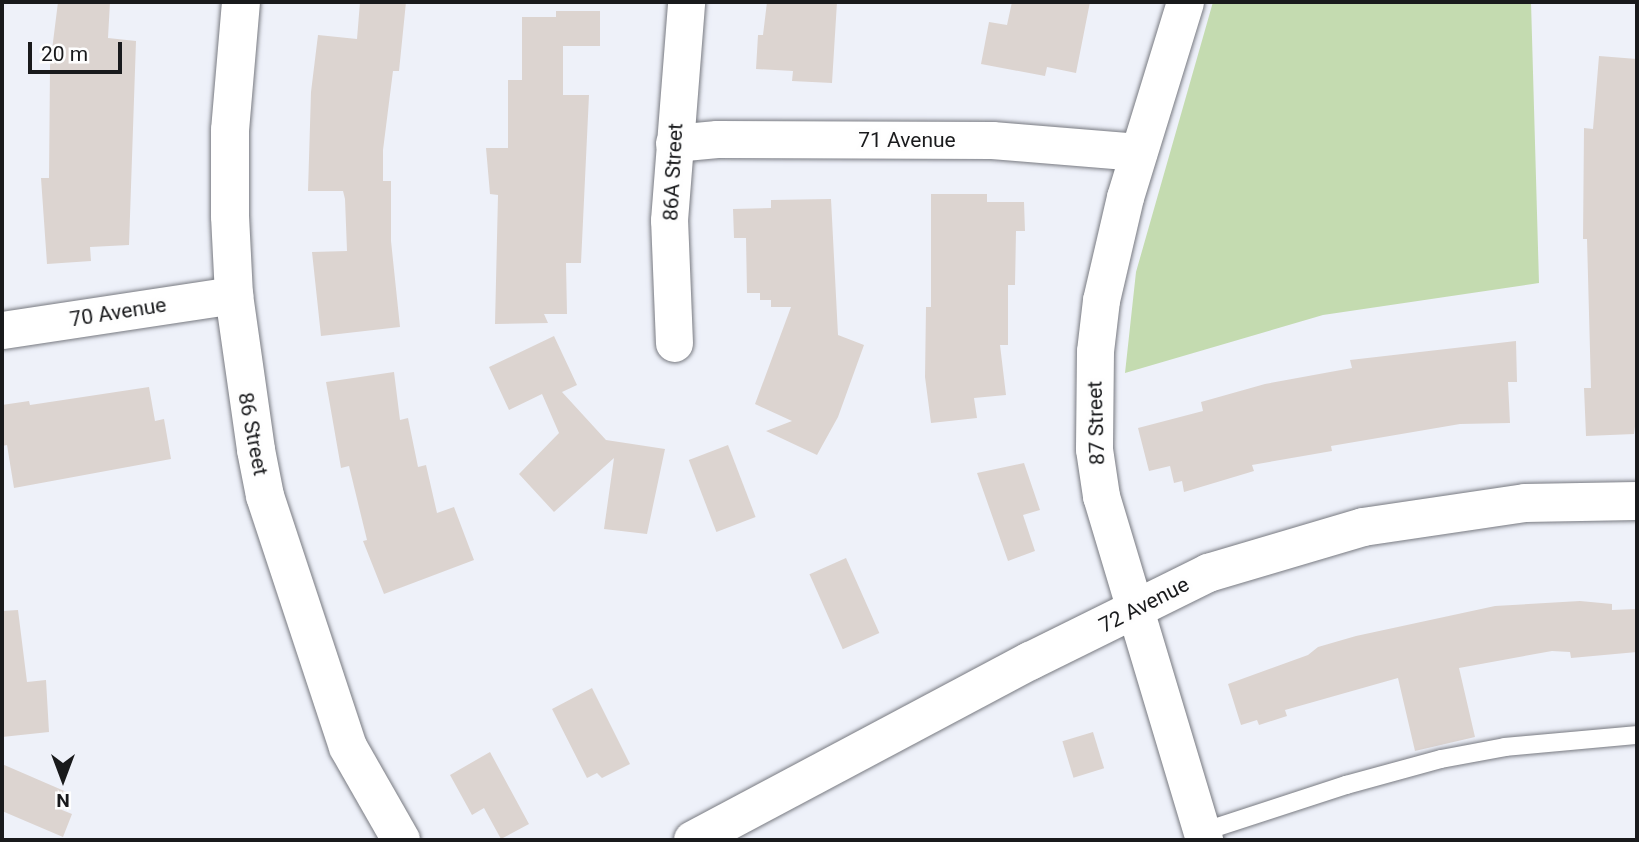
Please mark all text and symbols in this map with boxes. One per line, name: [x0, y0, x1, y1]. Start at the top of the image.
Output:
scale bar: [32, 28, 126, 72]
text: 20 m: [41, 42, 88, 66]
street label: 86A Street: [658, 122, 688, 222]
street label: 71 Avenue: [858, 127, 956, 153]
street label: 70 Avenue: [68, 292, 168, 332]
street label: 87 Street: [1082, 380, 1110, 466]
street label: 86 Street: [233, 390, 273, 478]
street label: 72 Avenue: [1095, 572, 1193, 638]
north arrow: [28, 744, 98, 814]
text: N: [56, 789, 70, 812]

